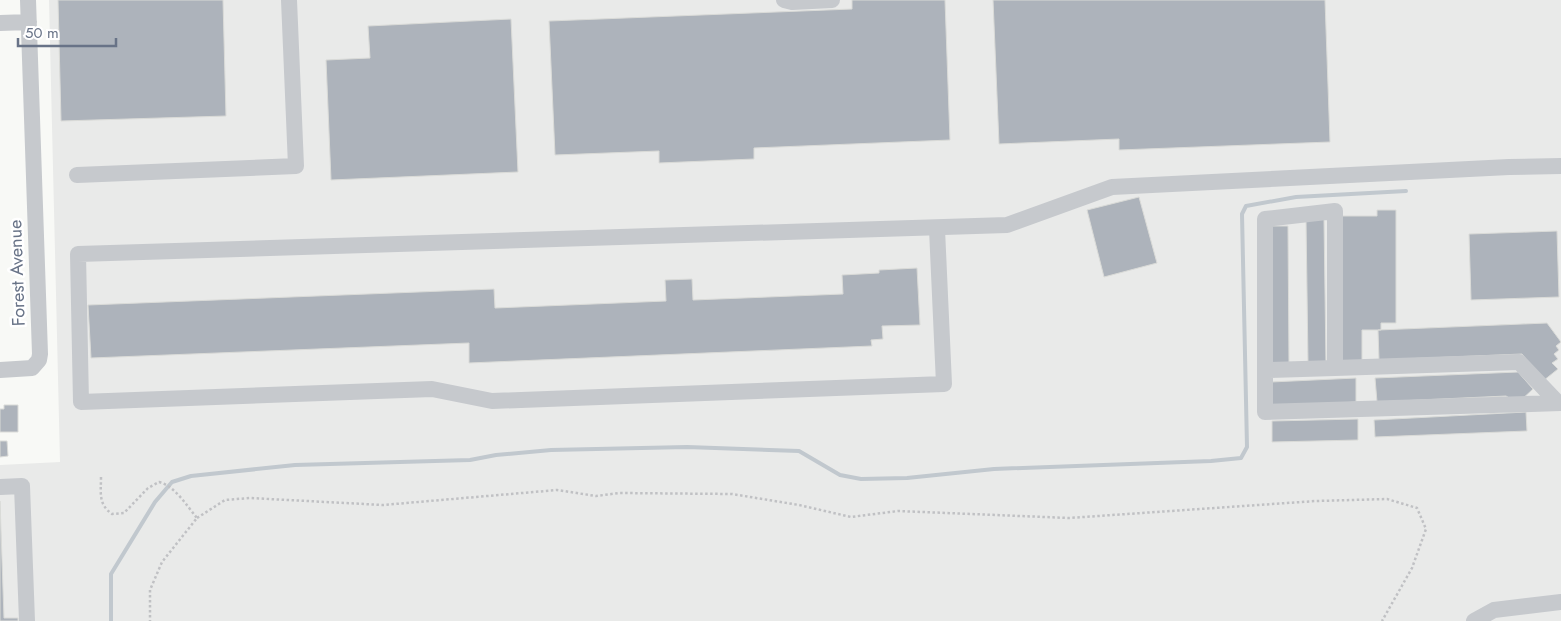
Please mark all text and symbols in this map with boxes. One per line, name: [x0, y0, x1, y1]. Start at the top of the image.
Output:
scale bar: [18, 15, 115, 47]
text: 50 m: [25, 22, 59, 44]
street label: Forest Avenue: [2, 219, 32, 327]

